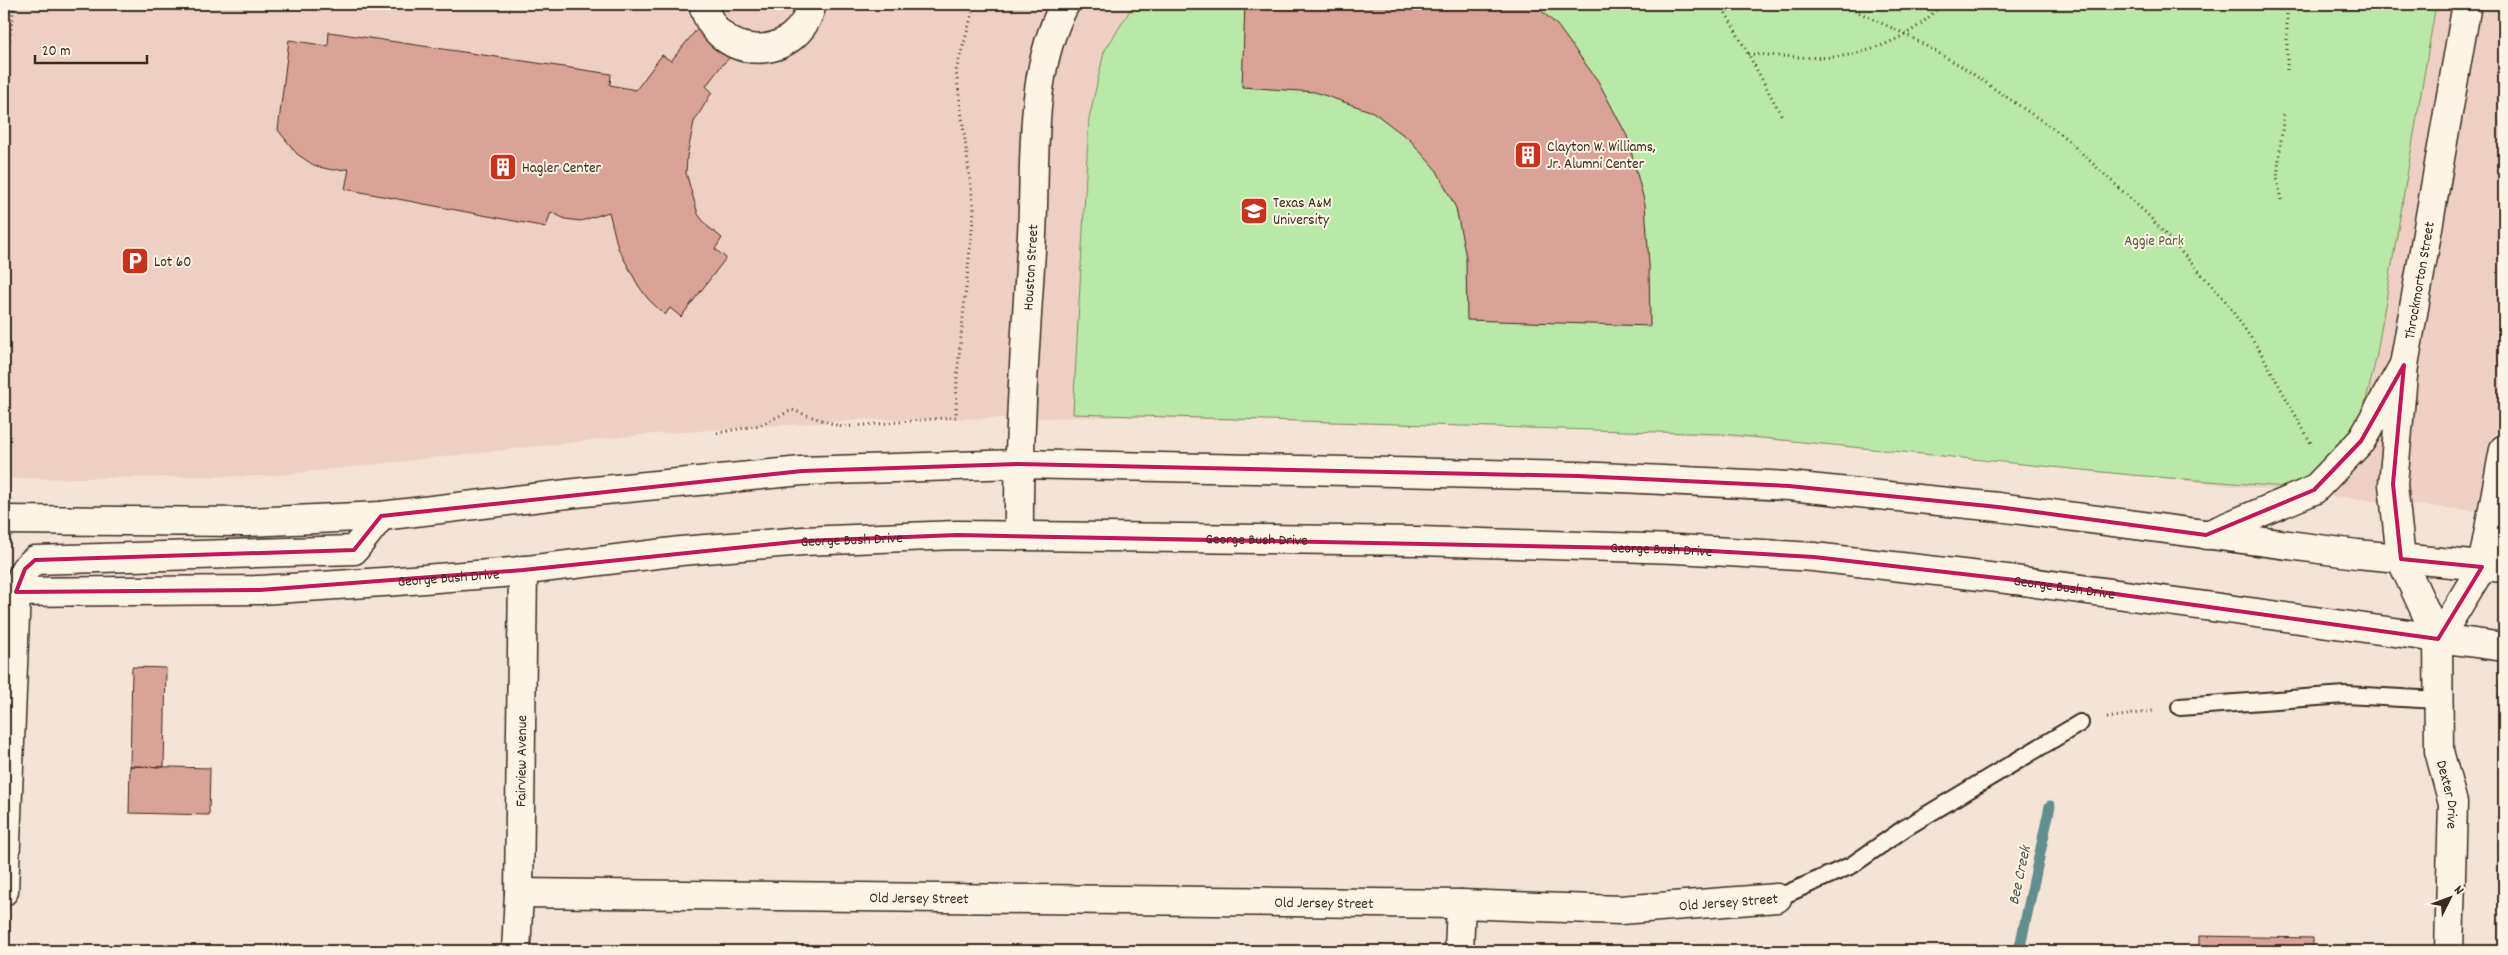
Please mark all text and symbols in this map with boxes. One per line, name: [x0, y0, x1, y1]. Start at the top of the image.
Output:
scale bar: [35, 32, 148, 64]
text: 20 m: [42, 41, 70, 63]
place label: Clayton W. Williams, Jr. Alumni Center: [1547, 137, 1656, 176]
building icon: Clayton W. Williams, Jr. Alumni Center: [1513, 140, 1543, 170]
building icon: Hagler Center: [488, 152, 518, 182]
place label: Hagler Center: [522, 158, 602, 180]
place label: Texas A&M University: [1273, 193, 1332, 232]
school or university icon: Texas A&M University: [1239, 196, 1269, 226]
street label: Throckmorton Street: [2400, 220, 2442, 341]
street label: Houston Street: [1018, 223, 1045, 311]
park label: Aggie Park: [2124, 231, 2184, 253]
parking icon: Lot 60: [120, 246, 150, 276]
place label: Lot 60: [154, 252, 191, 274]
street label: George Bush Drive: [800, 528, 904, 554]
street label: George Bush Drive: [1205, 529, 1308, 553]
street label: George Bush Drive: [1610, 538, 1713, 564]
street label: George Bush Drive: [397, 564, 501, 594]
street label: George Bush Drive: [2012, 571, 2117, 607]
street label: Fairview Avenue: [511, 715, 534, 807]
street label: Dexter Drive: [2429, 758, 2462, 830]
water label: Bee Creek: [2003, 842, 2038, 907]
north arrow: [2426, 872, 2476, 922]
text: N: [2448, 881, 2468, 900]
street label: Old Jersey Street: [869, 888, 969, 911]
street label: Old Jersey Street: [1678, 889, 1779, 918]
street label: Old Jersey Street: [1274, 893, 1374, 916]

